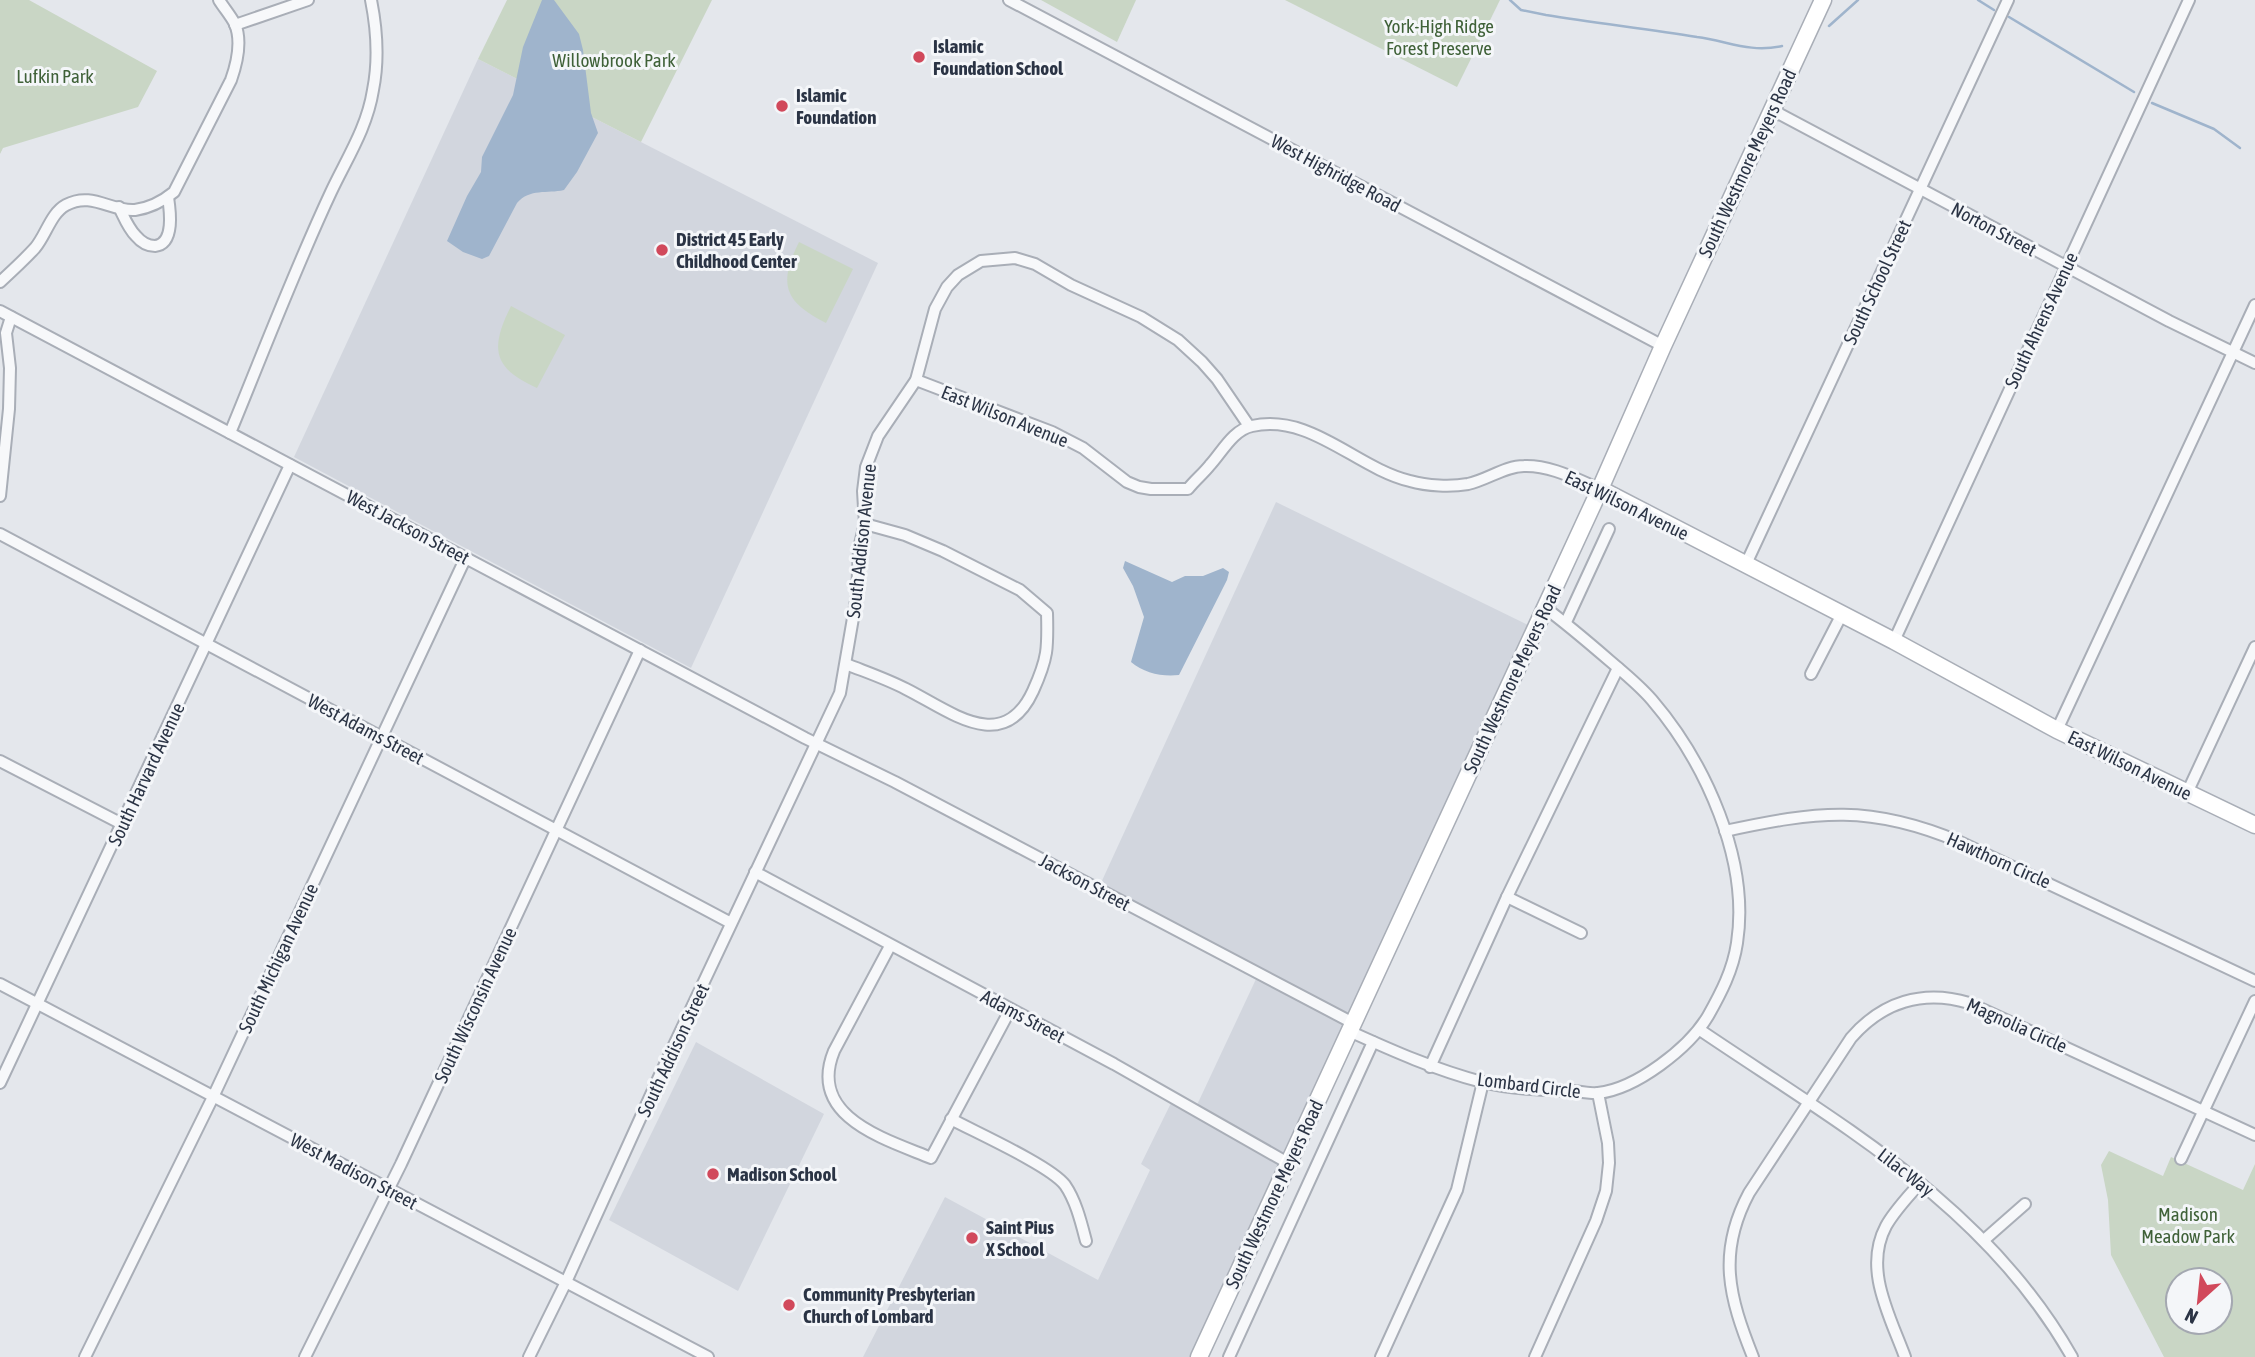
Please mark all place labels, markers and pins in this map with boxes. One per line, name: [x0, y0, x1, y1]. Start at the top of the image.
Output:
place label: Islamic Foundation School: [933, 35, 1064, 79]
marker: Islamic Foundation School: [911, 49, 927, 65]
place label: Islamic Foundation: [796, 84, 876, 128]
marker: Islamic Foundation: [774, 98, 790, 114]
place label: District 45 Early Childhood Center: [676, 228, 797, 272]
marker: District 45 Early Childhood Center: [654, 242, 670, 258]
place label: Madison School: [727, 1163, 837, 1185]
marker: Madison School: [705, 1166, 721, 1182]
place label: Saint Pius X School: [985, 1216, 1054, 1260]
marker: Saint Pius X School: [964, 1230, 980, 1246]
place label: Community Presbyterian Church of Lombard: [803, 1283, 975, 1327]
marker: Community Presbyterian Church of Lombard: [781, 1297, 797, 1313]

